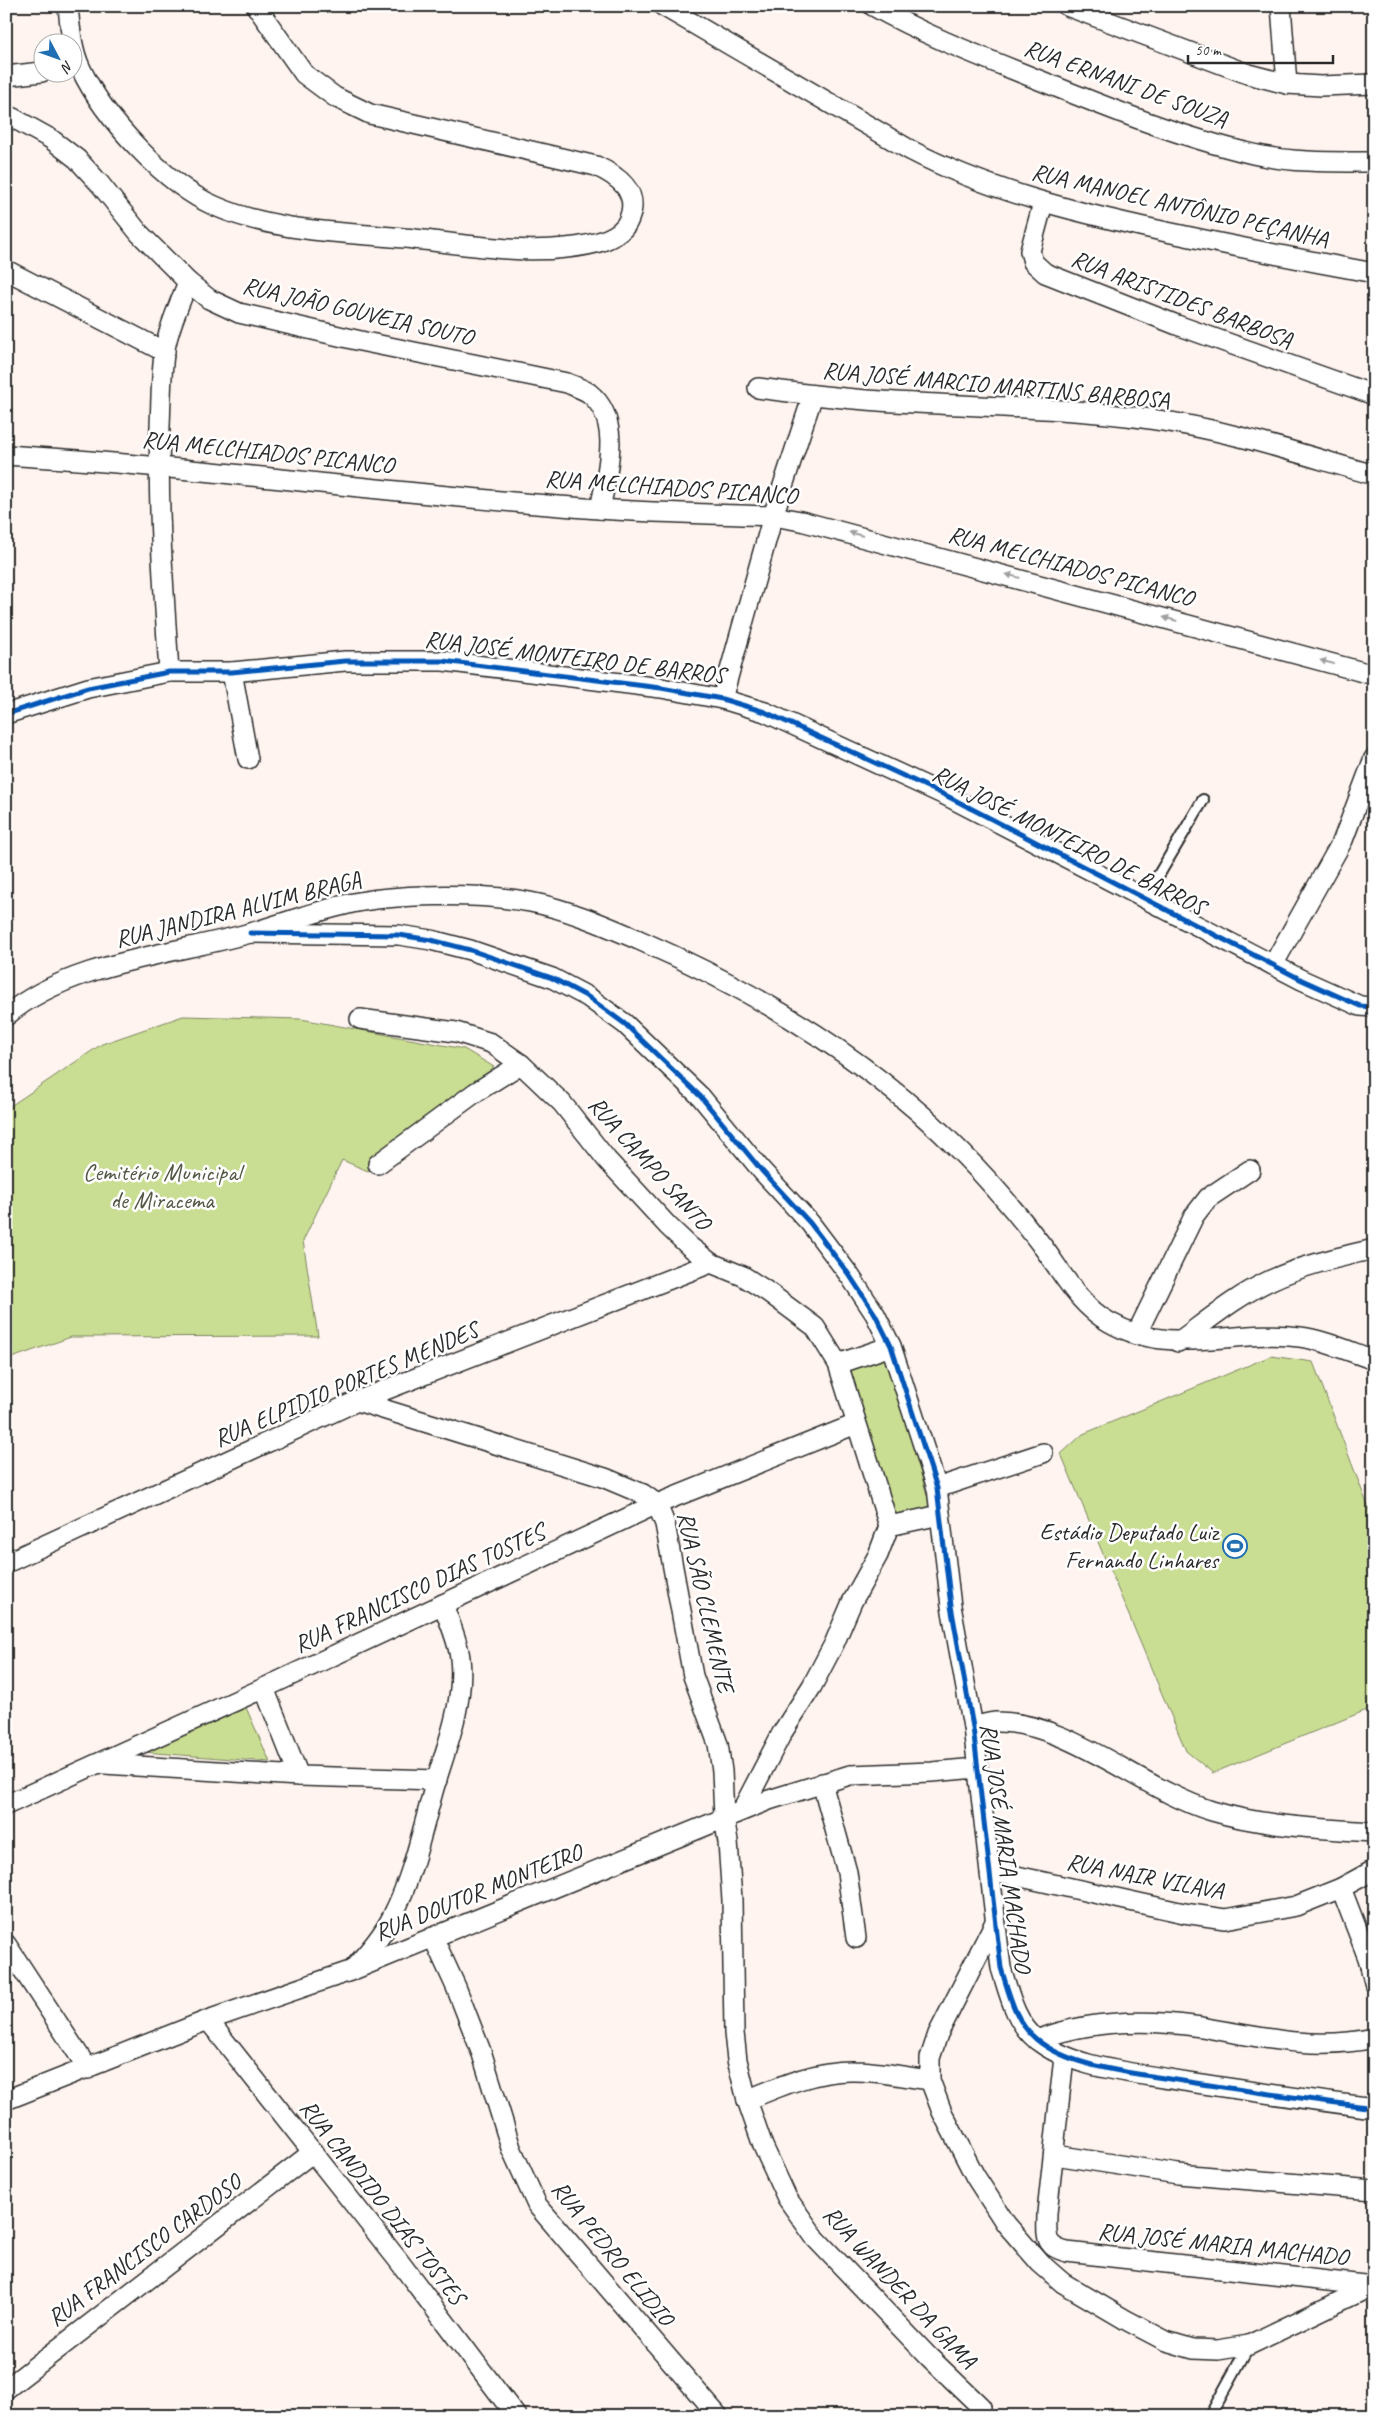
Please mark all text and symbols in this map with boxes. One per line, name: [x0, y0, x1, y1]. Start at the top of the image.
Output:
north arrow: [32, 32, 82, 82]
street label: RUA ERNANI DE SOUZA: [1020, 32, 1233, 134]
scale bar: [1188, 32, 1332, 64]
text: 50 m: [1195, 41, 1222, 60]
text: N: [57, 57, 77, 77]
street label: RUA MANOEL ANTÔNIO PEÇANHA: [1029, 156, 1332, 254]
street label: RUA ARISTIDES BARBOSA: [1067, 243, 1298, 355]
street label: RUA JOÃO GOUVEIA SOUTO: [240, 270, 479, 353]
street label: RUA JOSÉ MARCIO MARTINS BARBOSA: [821, 355, 1172, 415]
street label: RUA MELCHIADOS PICANCO: [141, 424, 398, 480]
street label: RUA MELCHIADOS PICANCO: [544, 463, 801, 511]
street label: RUA MELCHIADOS PICANCO: [945, 519, 1200, 614]
one-way arrow: [849, 530, 864, 538]
one-way arrow: [1006, 572, 1021, 580]
one-way arrow: [1162, 615, 1178, 623]
street label: RUA JOSÉ MONTEIRO DE BARROS: [423, 624, 730, 691]
one-way arrow: [1319, 657, 1334, 665]
street label: RUA JOSÉ MONTEIRO DE BARROS: [928, 758, 1213, 923]
street label: RUA JANDIRA ALVIM BRAGA: [112, 864, 365, 954]
street label: RUA CAMPO SANTO: [582, 1090, 720, 1238]
park label: Cemitério Municipal de Miracema: [83, 1157, 245, 1215]
street label: RUA ELPIDIO PORTES MENDES: [209, 1313, 486, 1453]
street label: RUA SÃO CLEMENTE: [671, 1509, 742, 1698]
street label: RUA FRANCISCO DIAS TOSTES: [289, 1515, 553, 1659]
place label: Estádio Deputado Luiz Fernando Linhares: [1039, 1517, 1220, 1575]
sports icon: Estádio Deputado Luiz Fernando Linhares: [1222, 1533, 1248, 1559]
street label: RUA JOSÉ MARIA MACHADO: [974, 1722, 1039, 1977]
street label: RUA DOUTOR MONTEIRO: [370, 1836, 589, 1947]
street label: RUA NAIR VILAVA: [1064, 1846, 1227, 1906]
street label: RUA CANDIDO DIAS TOSTES: [294, 2093, 474, 2313]
street label: RUA FRANCISCO CARDOSO: [41, 2166, 249, 2333]
street label: RUA PEDRO ELIDIO: [545, 2174, 682, 2333]
street label: RUA WANDER DA GAMA: [817, 2199, 984, 2375]
street label: RUA JOSÉ MARIA MACHADO: [1097, 2216, 1352, 2272]

